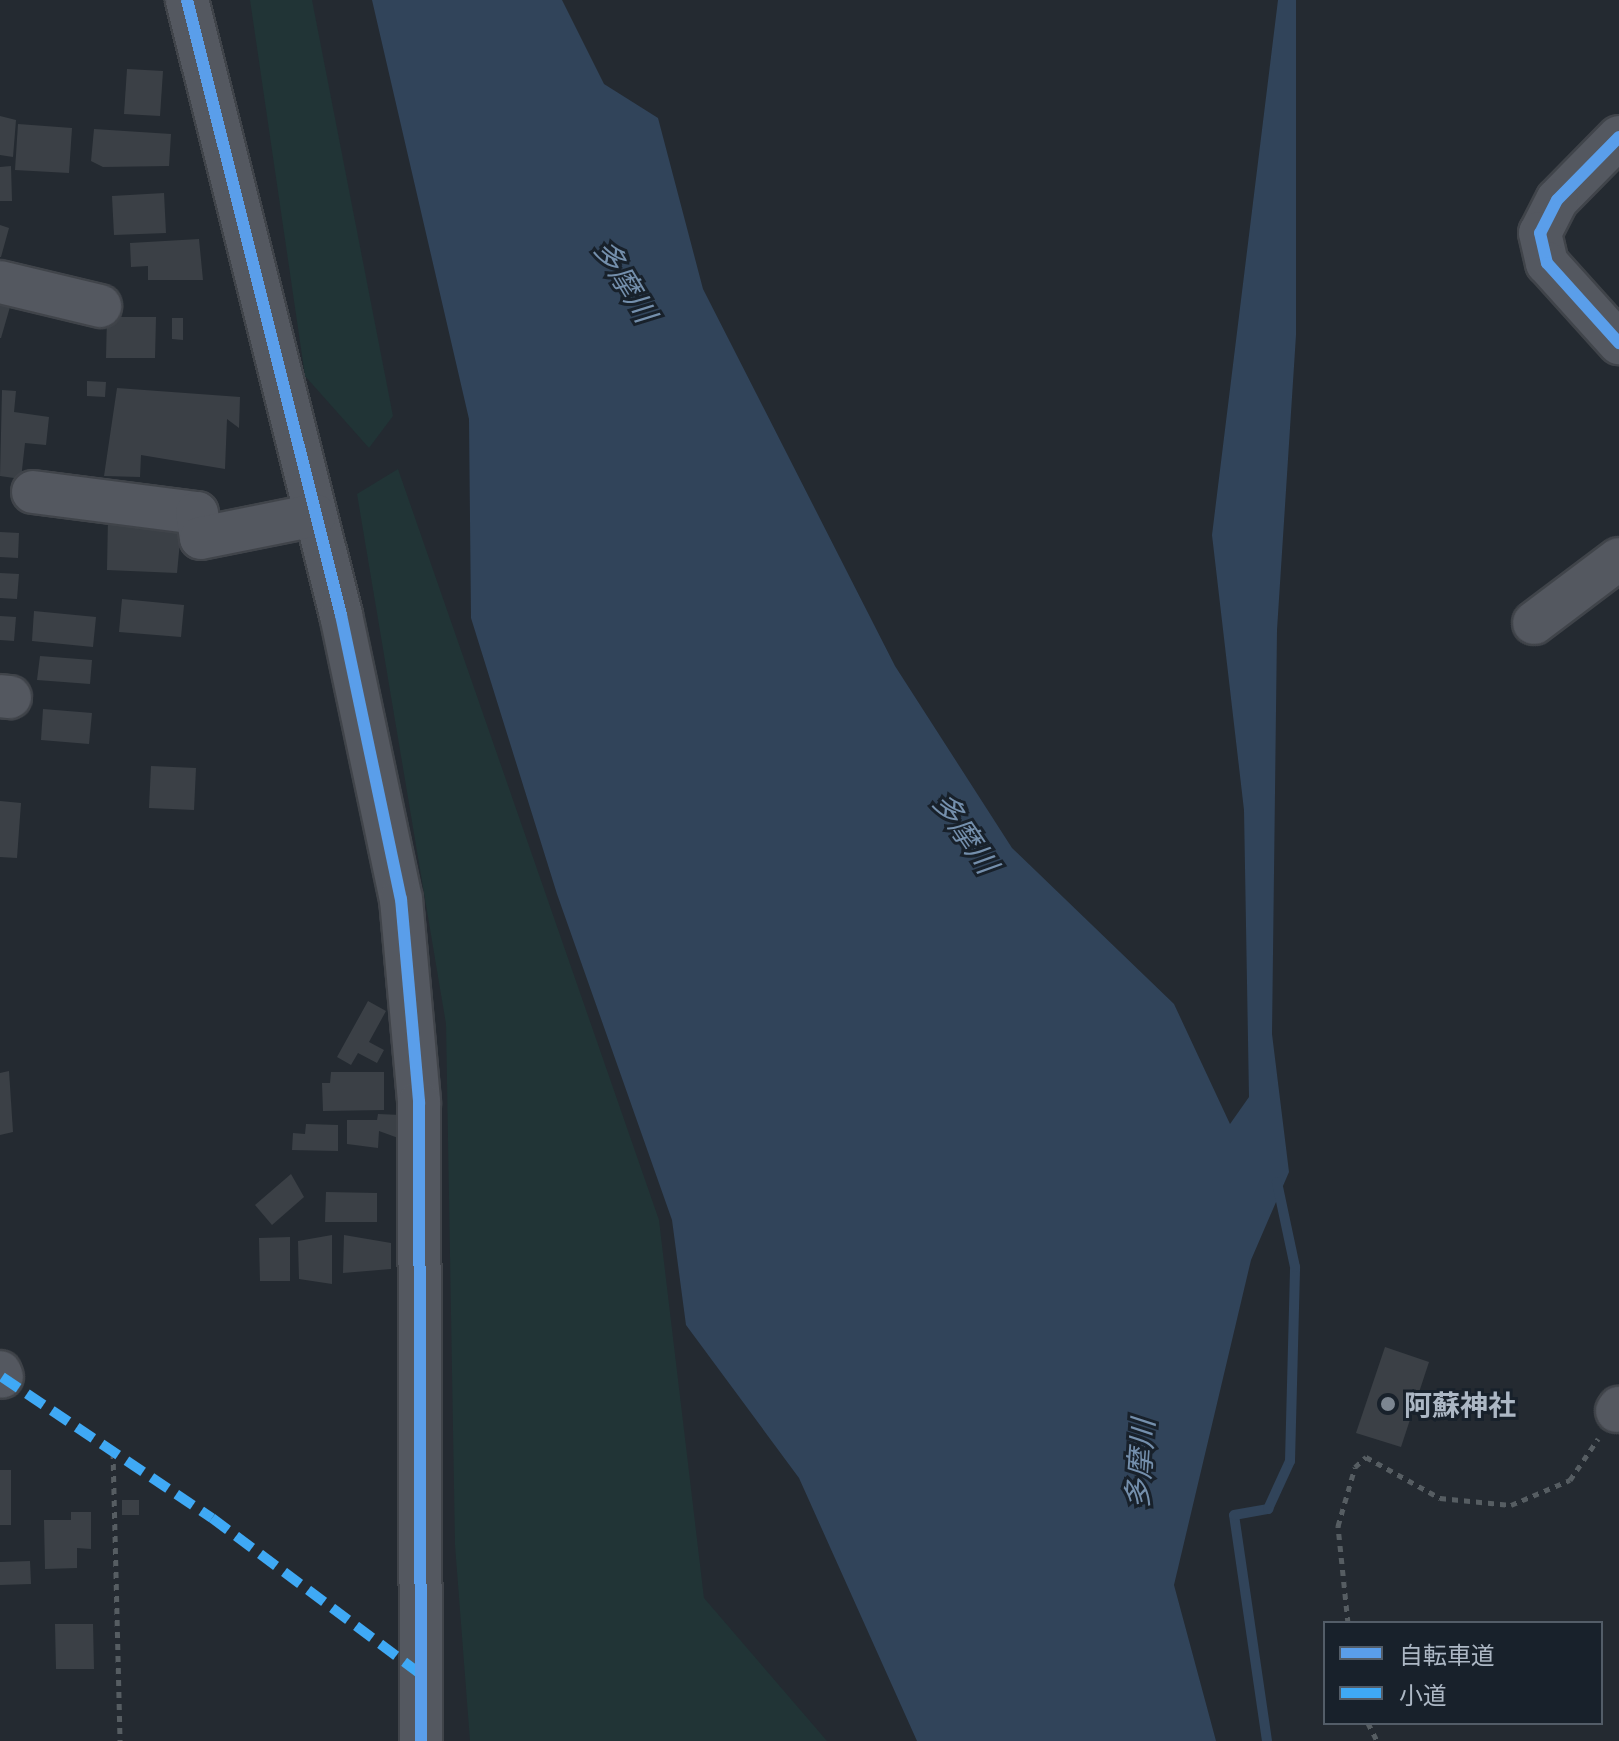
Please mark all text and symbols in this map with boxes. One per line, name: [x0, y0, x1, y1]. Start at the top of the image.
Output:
water label: 多摩川: [587, 232, 665, 328]
water label: 多摩川: [926, 785, 1006, 879]
place label: 阿蘇神社: [1404, 1387, 1516, 1421]
marker: 阿蘇神社: [1379, 1395, 1397, 1413]
water label: 多摩川: [1118, 1418, 1160, 1510]
legend: [1323, 1621, 1603, 1725]
text: 自転車道: [1399, 1640, 1495, 1669]
text: 小道: [1399, 1680, 1447, 1709]

